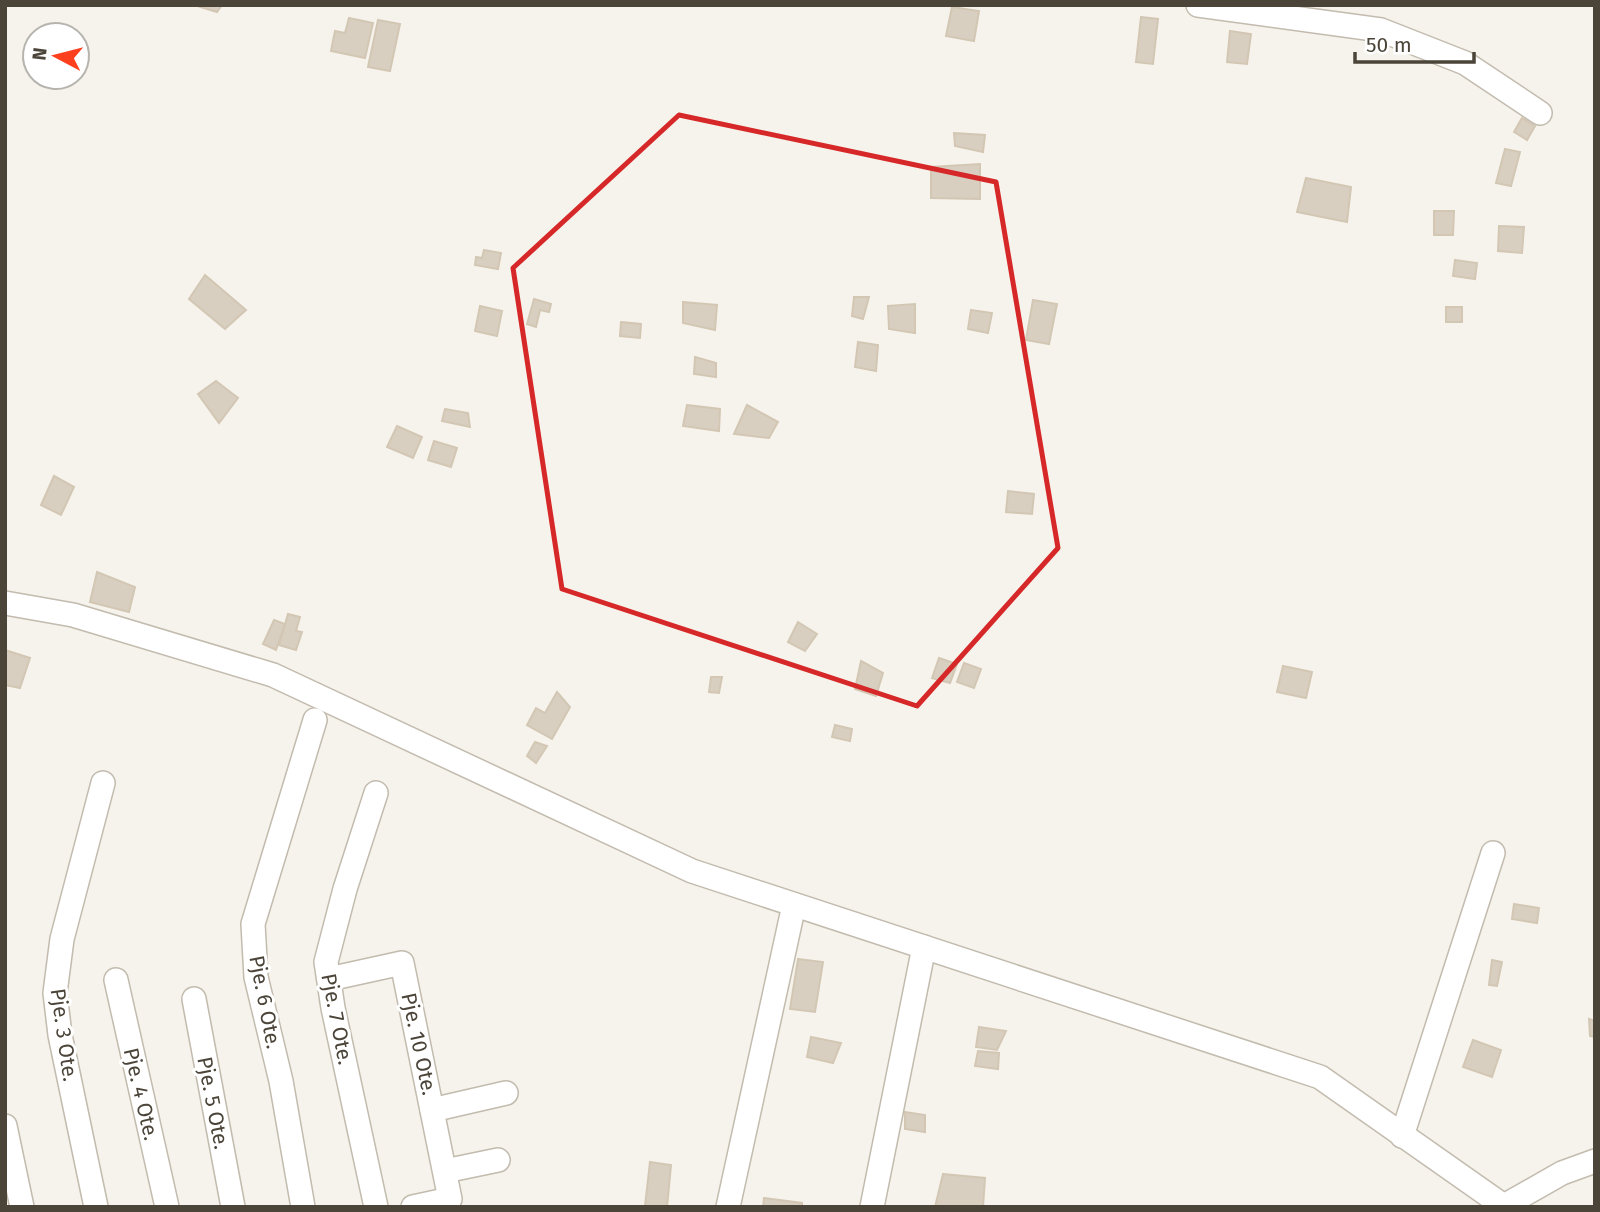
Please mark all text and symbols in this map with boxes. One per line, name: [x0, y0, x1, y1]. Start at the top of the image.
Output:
north arrow: [21, 21, 91, 91]
scale bar: [1355, 21, 1474, 65]
text: 50 m: [1366, 32, 1412, 58]
text: N: [27, 46, 52, 62]
street label: Pje. 6 Ote.: [243, 953, 287, 1051]
street label: Pje. 7 Ote.: [315, 971, 359, 1067]
street label: Pje. 3 Ote.: [45, 987, 83, 1083]
street label: Pje. 10 Ote.: [395, 990, 443, 1098]
street label: Pje. 4 Ote.: [118, 1045, 164, 1143]
street label: Pje. 5 Ote.: [191, 1055, 235, 1151]

